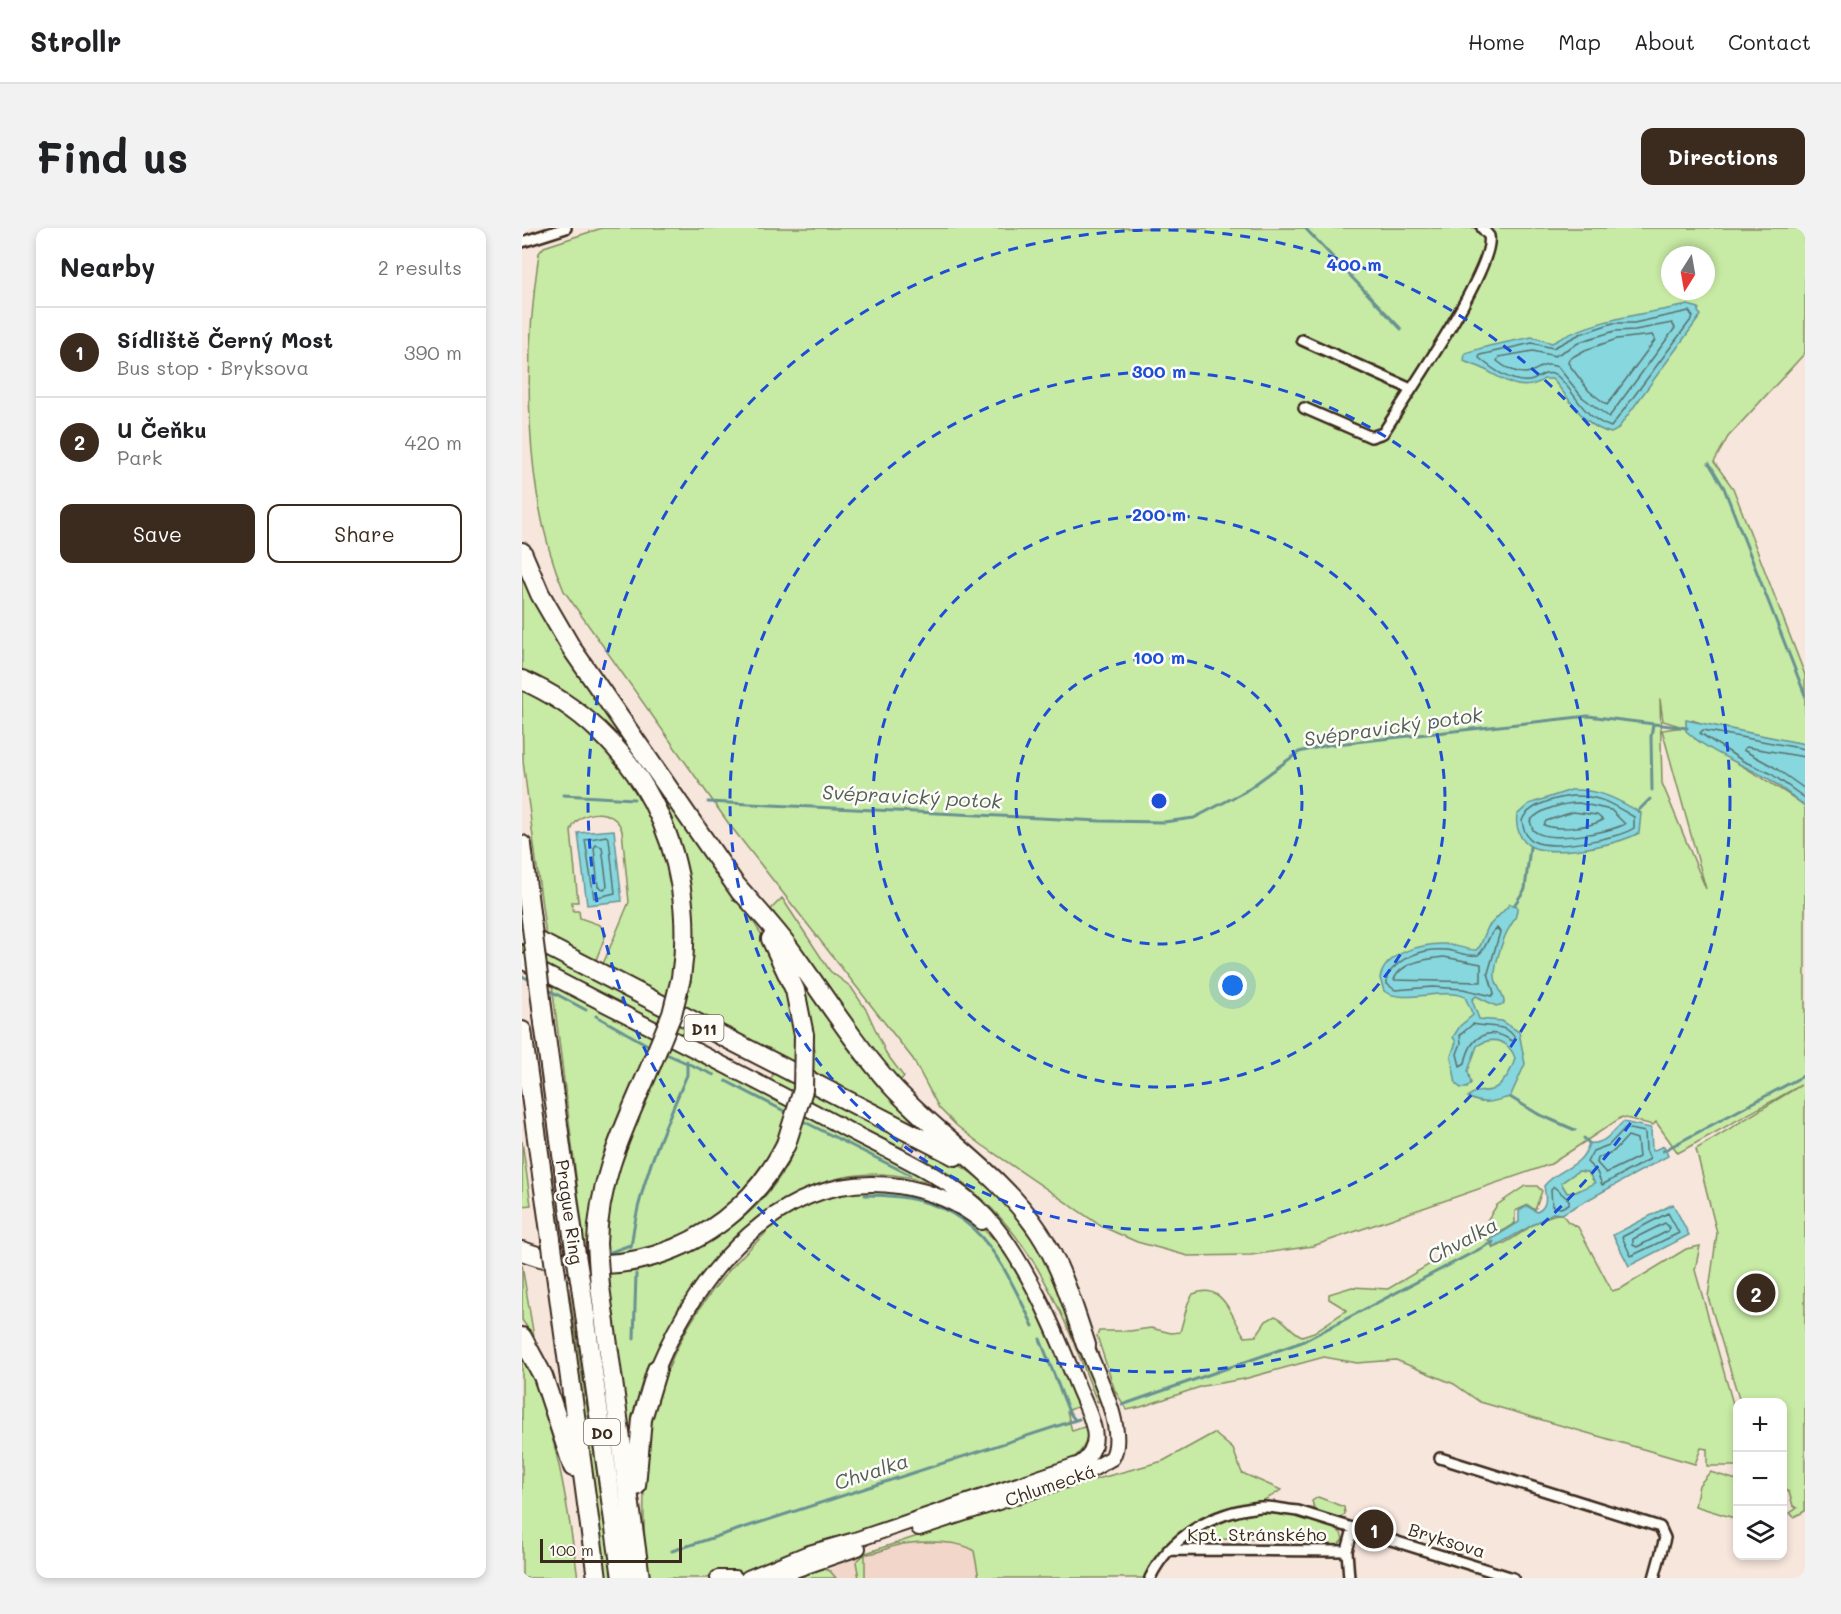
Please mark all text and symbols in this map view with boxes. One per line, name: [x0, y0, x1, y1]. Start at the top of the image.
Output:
text: Strollr: [30, 23, 121, 59]
text: Home: [1468, 28, 1525, 55]
text: Map: [1558, 28, 1601, 55]
text: About: [1634, 28, 1695, 55]
text: Contact: [1728, 28, 1811, 55]
button: Directions: [1641, 128, 1805, 185]
text: Find us: [36, 129, 188, 184]
north arrow: [1661, 246, 1715, 300]
text: Nearby: [60, 250, 155, 284]
text: 400 m: [1326, 252, 1382, 276]
text: 2 results: [378, 254, 462, 280]
text: Sídliště Černý Most: [117, 325, 333, 354]
text: 1: [75, 339, 84, 365]
text: 390 m: [404, 339, 462, 365]
text: Bus stop · Bryksova: [117, 354, 309, 380]
text: 300 m: [1132, 359, 1186, 383]
text: U Čeňku: [117, 415, 207, 444]
text: 2: [74, 429, 85, 455]
text: 420 m: [404, 429, 462, 455]
text: Park: [117, 444, 162, 470]
text: 200 m: [1132, 502, 1186, 526]
button: Save: [60, 504, 255, 563]
button: Share: [267, 504, 462, 563]
text: 100 m: [1133, 645, 1185, 669]
water label: Svépravický potok: [1302, 701, 1484, 751]
water label: Svépravický potok: [822, 778, 1003, 814]
centre of rings: [1149, 791, 1169, 811]
your location: [1218, 971, 1247, 1000]
road number: D11: [684, 1015, 723, 1041]
street label: Prague Ring: [551, 1158, 589, 1266]
water label: Chvalka: [1422, 1211, 1502, 1269]
pin: 2: [1736, 1270, 1776, 1316]
map controls: [1733, 1398, 1787, 1560]
button: +: [1733, 1398, 1787, 1452]
road number: D0: [584, 1419, 620, 1445]
water label: Chvalka: [831, 1447, 911, 1495]
button: −: [1733, 1452, 1787, 1506]
street label: Chlumecká: [1002, 1458, 1098, 1512]
pin: 1: [1354, 1506, 1394, 1552]
button: layers: [1733, 1506, 1787, 1560]
street label: Bryksova: [1406, 1517, 1488, 1563]
street label: Kpt. Stránského: [1187, 1522, 1327, 1546]
scale bar: [540, 1536, 682, 1564]
text: 100 m: [549, 1539, 594, 1560]

